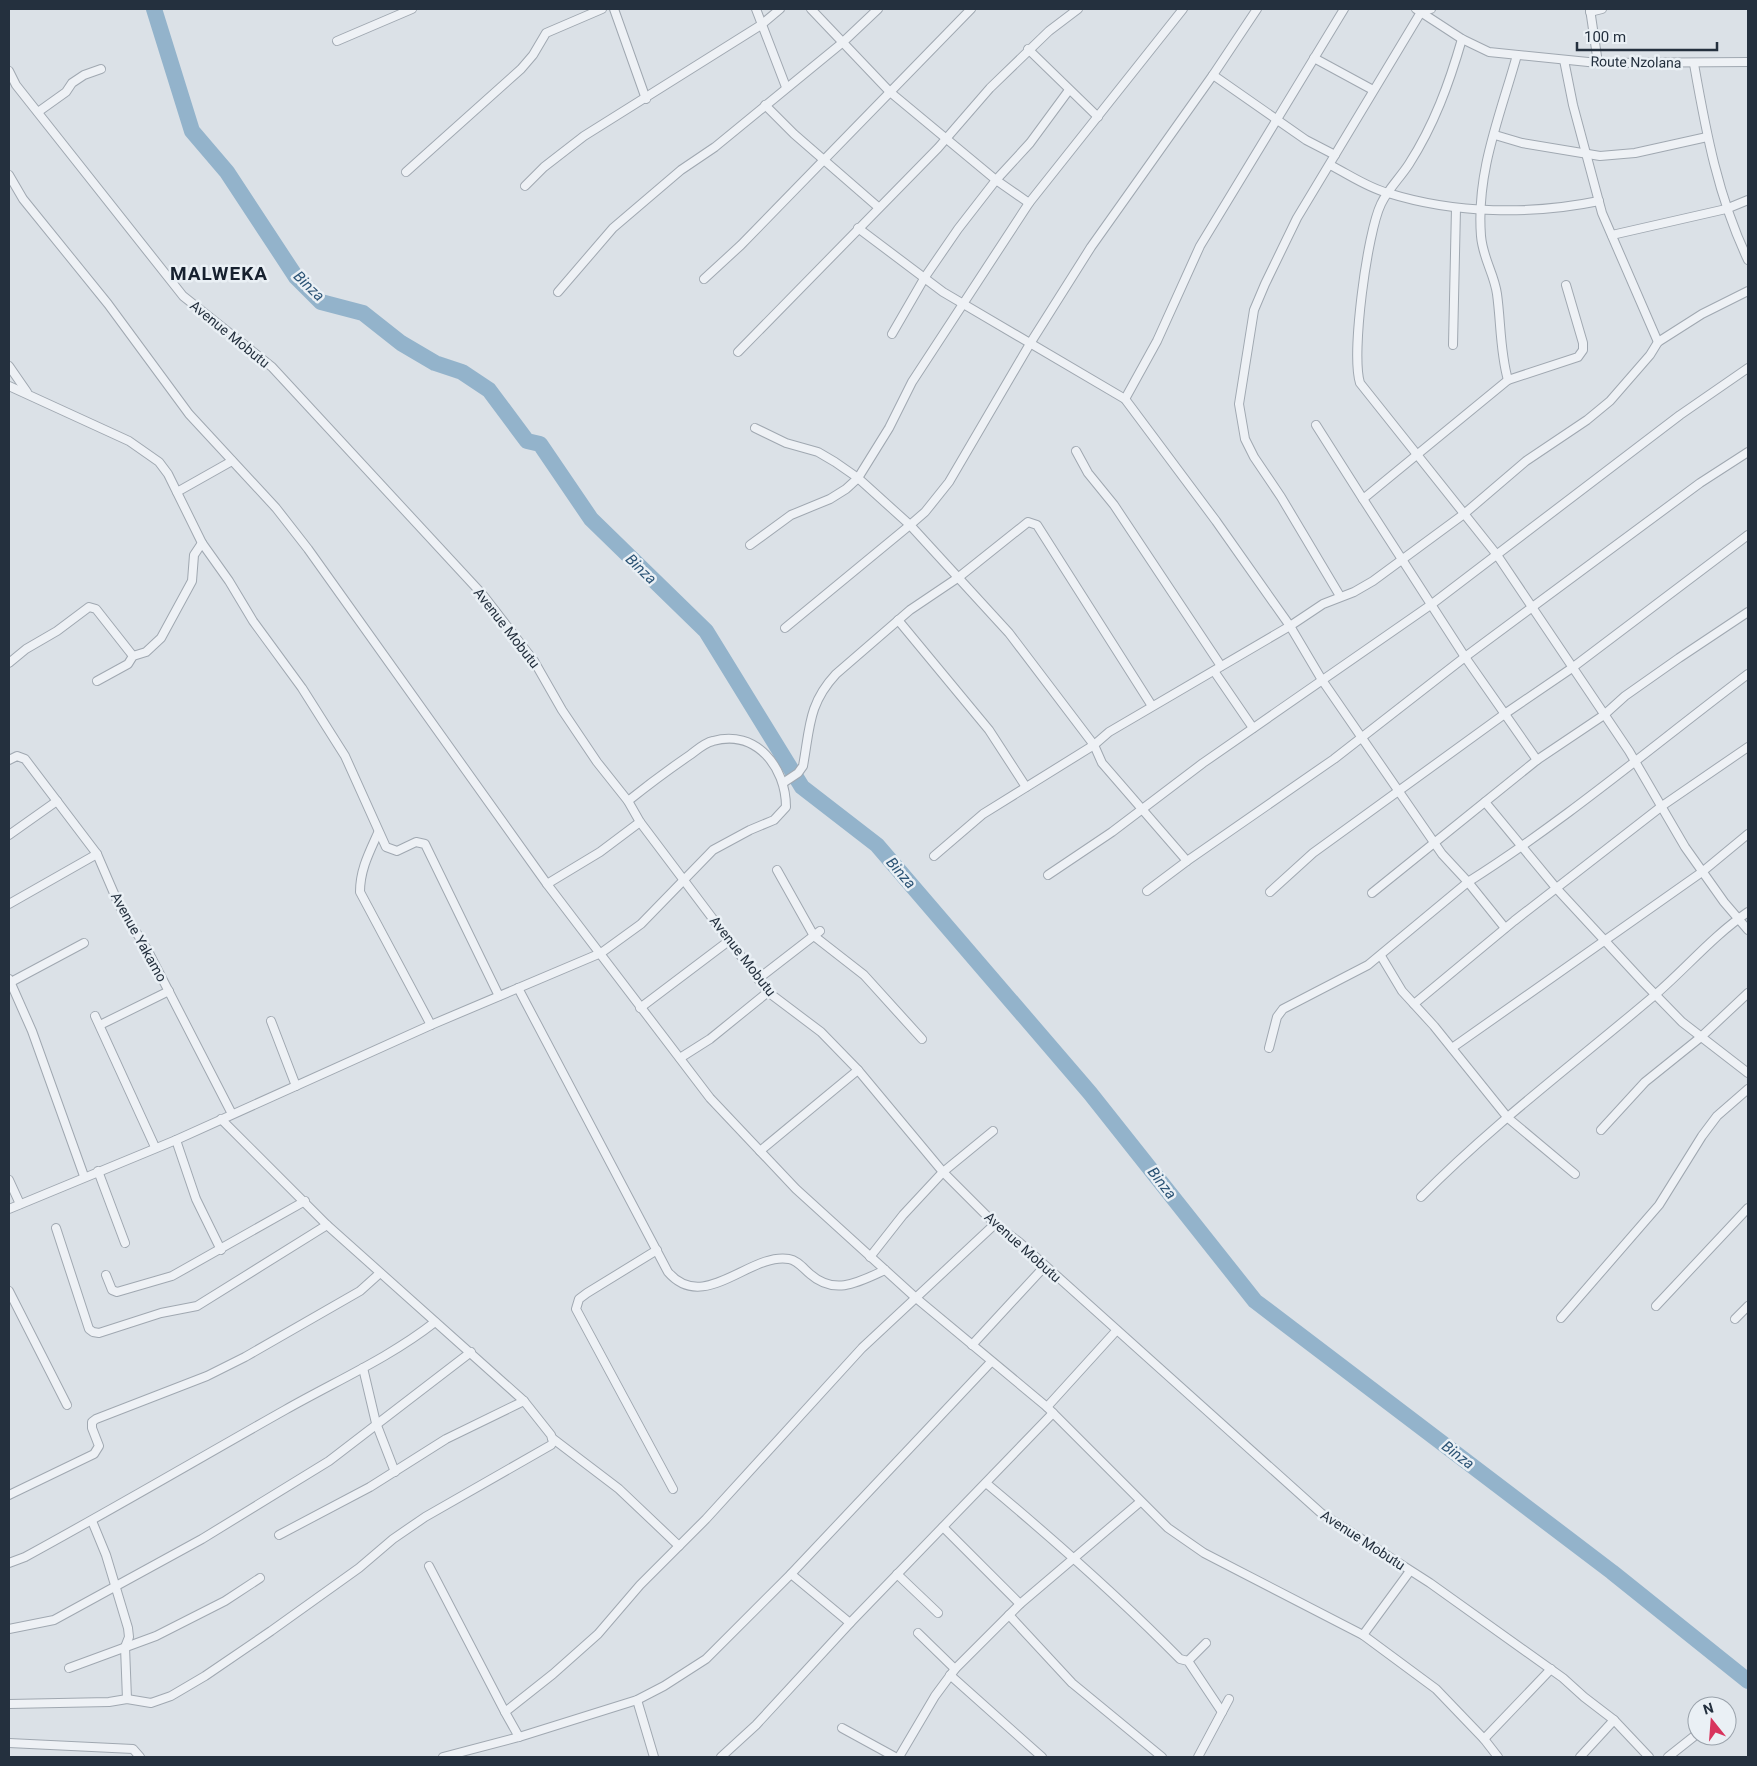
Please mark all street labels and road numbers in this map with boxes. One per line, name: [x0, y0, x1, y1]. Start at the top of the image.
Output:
street label: Route Nzolana: [1590, 53, 1682, 71]
street label: Avenue Mobutu: [187, 297, 273, 371]
street label: Avenue Mobutu: [471, 585, 543, 671]
street label: Avenue Yakamo: [108, 889, 170, 985]
street label: Avenue Mobutu: [707, 913, 779, 999]
street label: Avenue Mobutu: [981, 1208, 1065, 1286]
street label: Avenue Mobutu: [1318, 1507, 1408, 1573]

